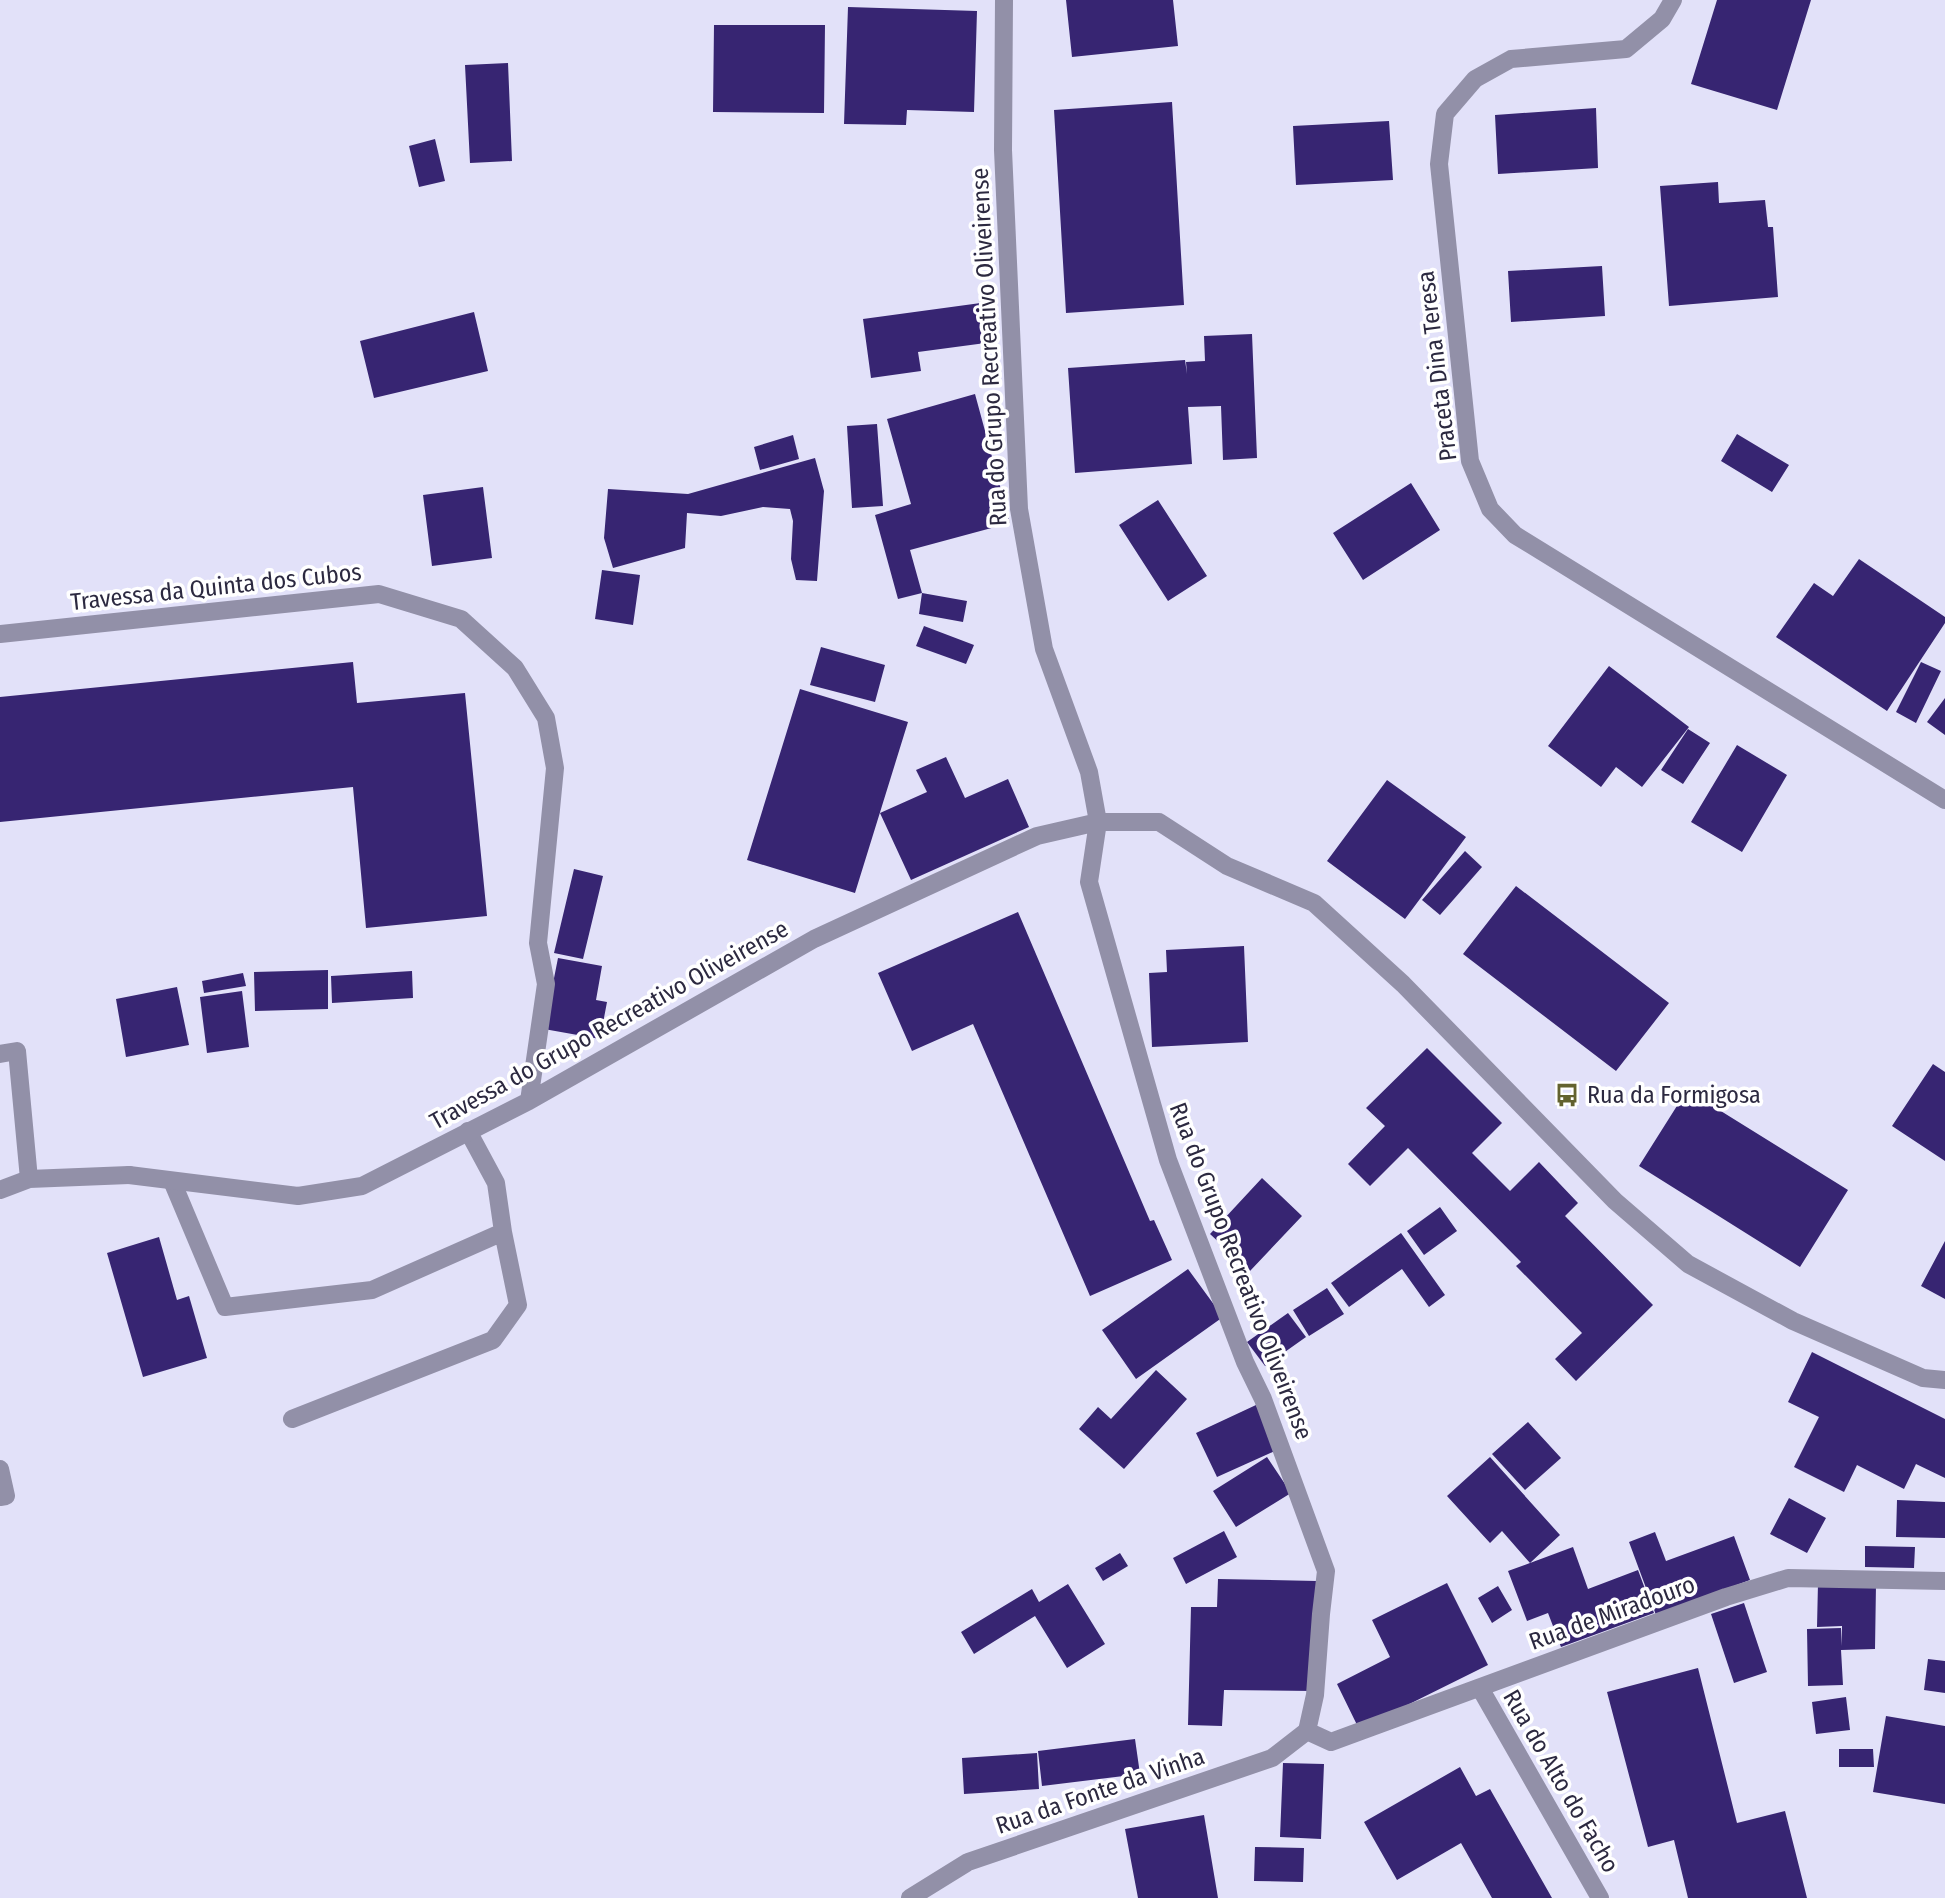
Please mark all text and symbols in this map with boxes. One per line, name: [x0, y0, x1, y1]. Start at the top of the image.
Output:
street label: Rua do Grupo Recreativo Oliveirense: [966, 167, 1012, 527]
street label: Praceta Dina Teresa: [1411, 269, 1463, 463]
street label: Travessa da Quinta dos Cubos: [69, 558, 363, 616]
street label: Travessa do Grupo Recreativo Oliveirense: [425, 915, 793, 1135]
bus stop icon: Rua da Formigosa: [1553, 1081, 1581, 1109]
place label: Rua da Formigosa: [1587, 1081, 1761, 1109]
street label: Rua do Grupo Recreativo Oliveirense: [1164, 1098, 1318, 1444]
street label: Rua de Miradouro: [1525, 1570, 1699, 1656]
street label: Rua do Alto do Facho: [1497, 1685, 1625, 1877]
street label: Rua da Fonte da Vinha: [992, 1742, 1208, 1840]

